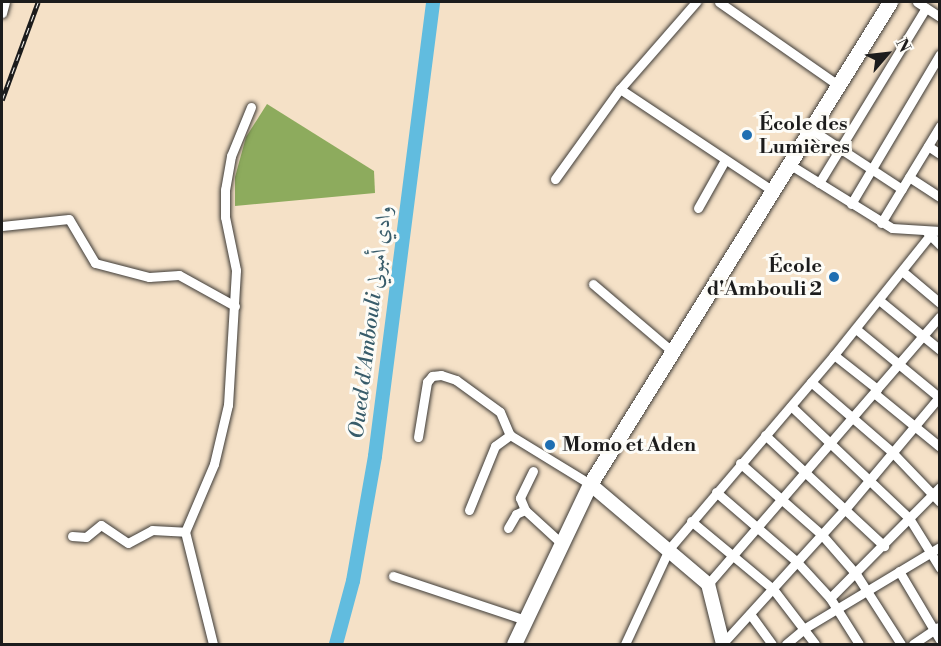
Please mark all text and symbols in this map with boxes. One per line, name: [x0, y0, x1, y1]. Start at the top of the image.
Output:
north arrow: [857, 24, 917, 84]
text: N: [891, 35, 915, 56]
place label: École des Lumières: [759, 112, 850, 159]
marker: École des Lumières: [740, 128, 754, 142]
water label: Oued d'Ambouli وادي أمبولي: [344, 204, 398, 440]
place label: École d'Ambouli 2: [707, 254, 822, 301]
marker: École d'Ambouli 2: [827, 270, 841, 284]
place label: Momo et Aden: [562, 433, 696, 457]
marker: Momo et Aden: [543, 438, 557, 452]

